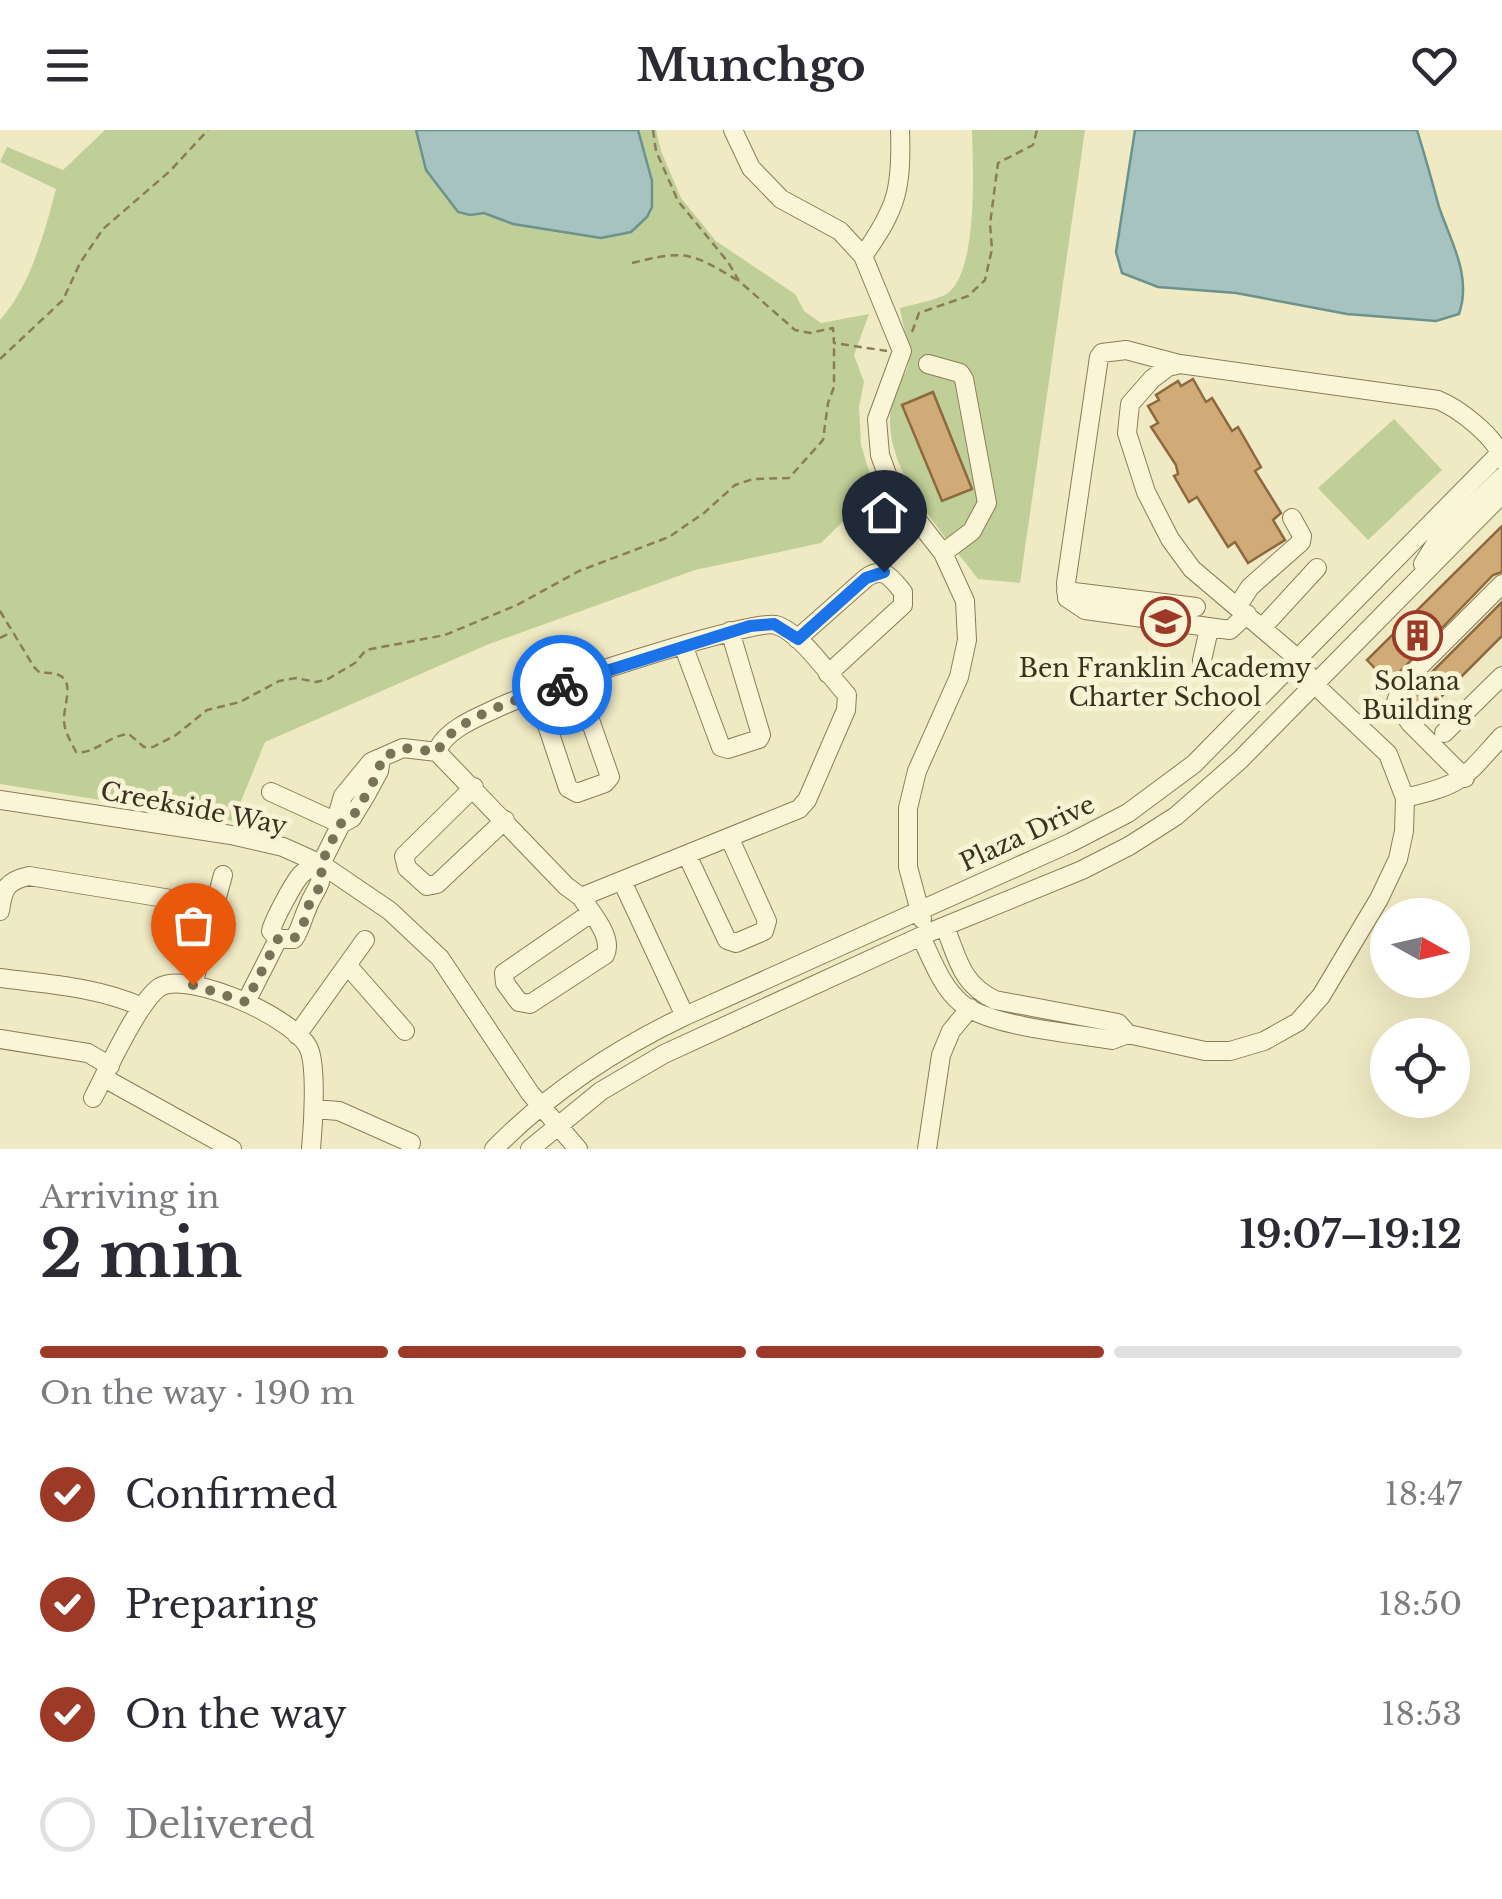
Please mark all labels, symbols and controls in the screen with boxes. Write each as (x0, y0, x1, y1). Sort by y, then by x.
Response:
text: Munchgo (636, 37, 866, 93)
icon: menu (40, 38, 95, 93)
icon: heart (1407, 38, 1462, 93)
pin (842, 470, 927, 573)
icon: home (857, 485, 912, 540)
school or university icon: Ben Franklin Academy Charter School (1139, 596, 1191, 648)
building icon: Solana Building (1391, 609, 1443, 661)
courier (512, 635, 612, 735)
place label: Ben Franklin Academy Charter School (1019, 653, 1311, 713)
icon: bike (535, 658, 590, 713)
place label: Solana Building (1362, 666, 1473, 726)
street label: Creekside Way (98, 775, 290, 842)
street label: Plaza Drive (955, 789, 1100, 878)
pin (151, 883, 236, 986)
icon: bag (166, 898, 221, 953)
north arrow (1370, 898, 1470, 998)
map controls (1370, 898, 1470, 1118)
button: locate (1370, 1018, 1470, 1118)
text: Arriving in (40, 1177, 219, 1217)
text: 19:07–19:12 (1239, 1211, 1462, 1258)
text: 2 min (40, 1214, 242, 1295)
text: On the way · 190 m (40, 1373, 354, 1413)
icon: check (40, 1467, 95, 1522)
text: Confirmed (125, 1471, 338, 1518)
text: 18:47 (1384, 1474, 1462, 1514)
icon: check (40, 1577, 95, 1632)
text: Preparing (125, 1581, 317, 1628)
text: 18:50 (1378, 1584, 1462, 1624)
icon: check (40, 1687, 95, 1742)
text: On the way (125, 1691, 347, 1738)
text: 18:53 (1381, 1694, 1462, 1734)
text: Delivered (125, 1801, 315, 1848)

